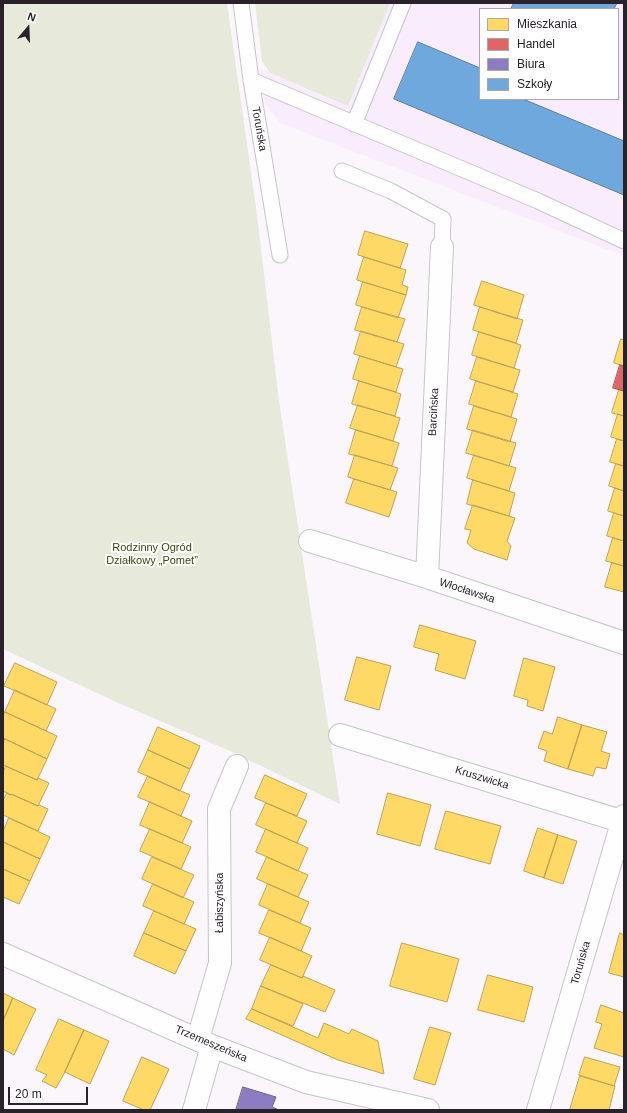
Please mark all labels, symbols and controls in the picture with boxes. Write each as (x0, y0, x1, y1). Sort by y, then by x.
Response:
north arrow (8, 8, 48, 48)
legend (479, 8, 619, 100)
text: N (26, 10, 38, 24)
text: Mieszkania (517, 17, 577, 31)
text: Handel (517, 37, 555, 51)
text: Biura (517, 57, 545, 71)
text: Szkoły (517, 77, 552, 91)
street label: Toruńska (249, 106, 269, 152)
street label: Barcińska (426, 388, 442, 436)
park label: Rodzinny Ogród Działkowy „Pomet” (106, 541, 198, 567)
street label: Włocławska (437, 576, 497, 606)
street label: Kruszwicka (453, 764, 511, 792)
street label: Łabiszyńska (213, 873, 227, 933)
street label: Toruńska (569, 940, 593, 986)
street label: Trzemeszeńska (173, 1023, 249, 1065)
scale bar (10, 1079, 90, 1105)
text: 20 m (15, 1087, 42, 1101)

